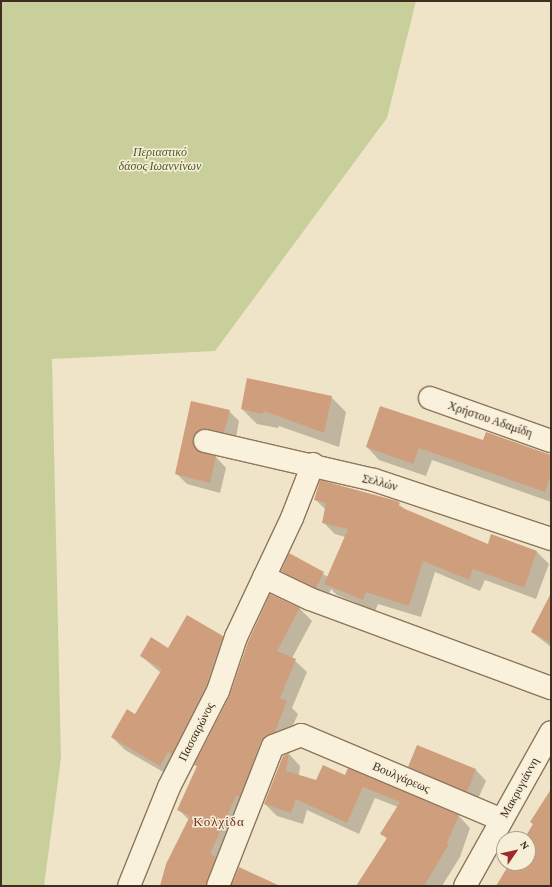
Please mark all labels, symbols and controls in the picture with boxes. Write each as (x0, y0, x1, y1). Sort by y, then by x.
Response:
park label: Περιαστικό δάσος Ιωαννίνων (119, 146, 201, 174)
street label: Χρήστου Αδαμίδη (446, 399, 534, 441)
street label: Σελλών (361, 471, 399, 495)
street label: Πασσαρώνος (176, 700, 218, 764)
street label: Μακρυγιάννη (497, 755, 543, 821)
street label: Βουλγάρεως (370, 759, 432, 797)
district label: Κολχίδα (193, 814, 245, 830)
north arrow (496, 831, 536, 871)
text: N (518, 838, 532, 851)

